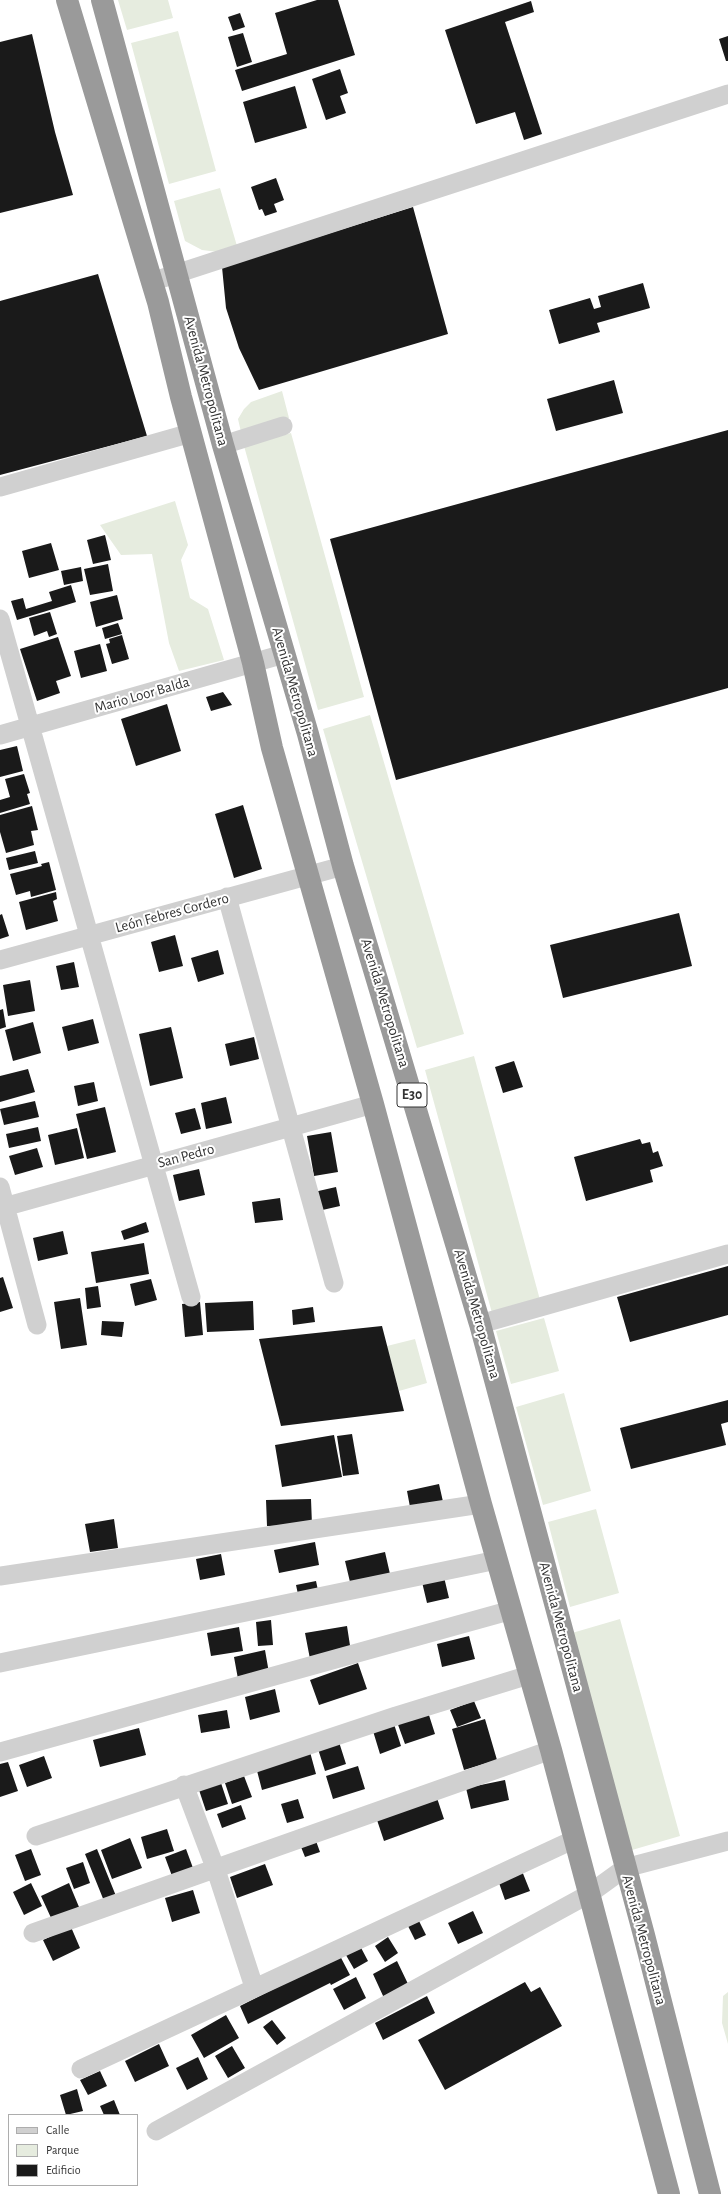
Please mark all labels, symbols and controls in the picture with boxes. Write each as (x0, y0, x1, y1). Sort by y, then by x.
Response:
street label: Avenida Metropolitana (180, 314, 232, 448)
street label: Avenida Metropolitana (268, 625, 322, 759)
street label: Mario Loor Balda (92, 673, 192, 717)
street label: León Febres Cordero (113, 889, 231, 937)
street label: Avenida Metropolitana (357, 936, 413, 1070)
road number: E30 (397, 1083, 427, 1107)
street label: San Pedro (156, 1140, 216, 1172)
street label: Avenida Metropolitana (450, 1247, 504, 1381)
street label: Avenida Metropolitana (535, 1560, 587, 1694)
street label: Avenida Metropolitana (618, 1873, 670, 2007)
legend (8, 2114, 138, 2186)
text: Calle (46, 2124, 69, 2136)
text: Parque (46, 2144, 79, 2156)
text: Edificio (46, 2164, 81, 2176)

